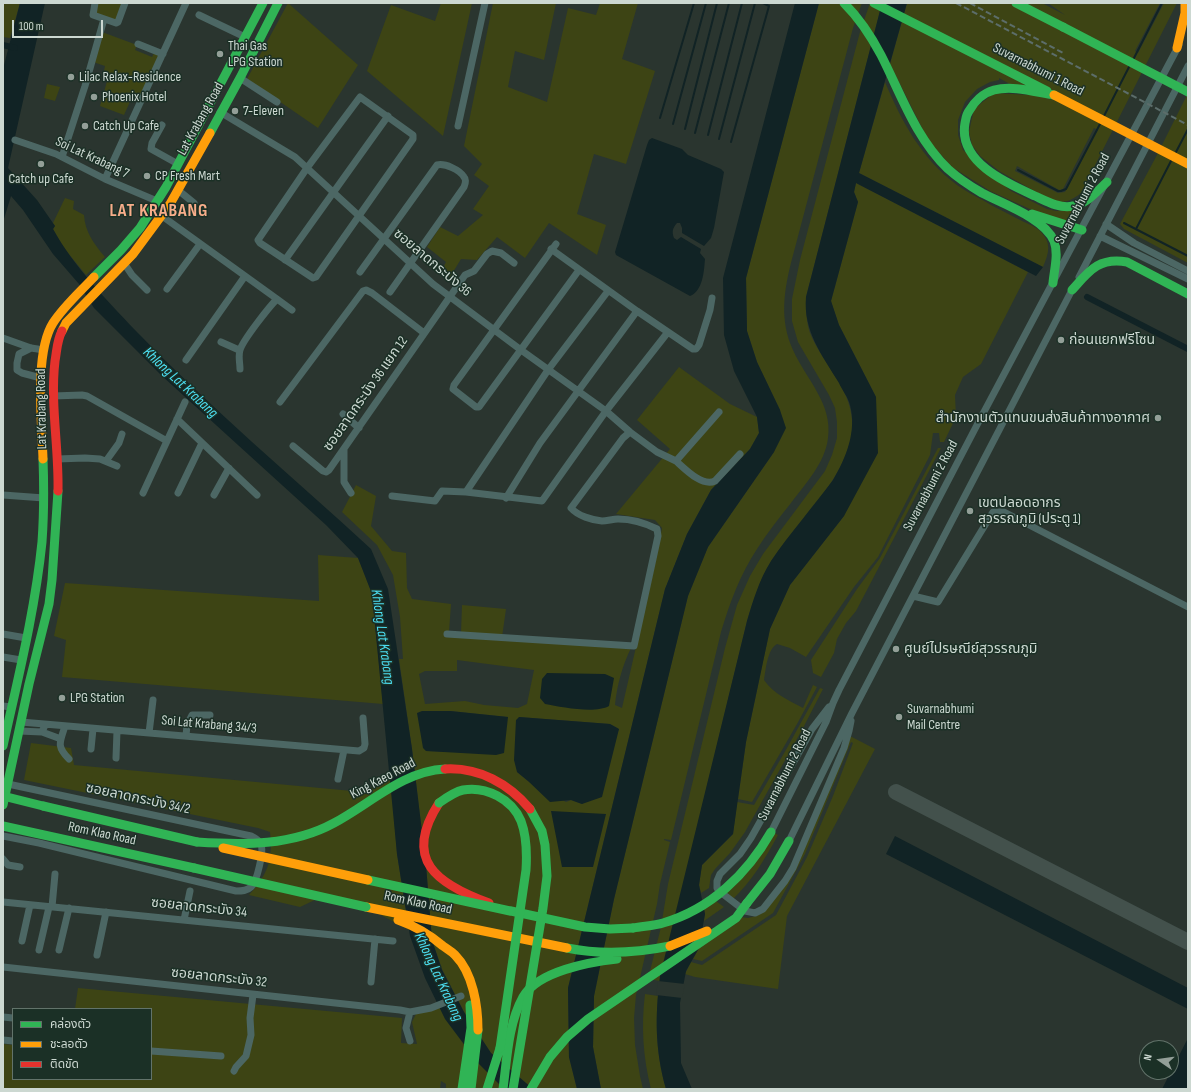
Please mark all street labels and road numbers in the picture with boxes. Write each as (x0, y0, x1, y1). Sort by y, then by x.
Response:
street label: Suvarnabhumi 1 Road (990, 40, 1086, 100)
street label: Lat Krabang Road (174, 80, 228, 158)
street label: Soi Lat Krabang 7 (52, 134, 132, 182)
street label: Suvarnabhumi 2 Road (1052, 151, 1114, 247)
street label: ซอยลาดกระบัง 36 (390, 226, 474, 300)
street label: ซอยลาดกระบัง 36 แยก 12 (320, 333, 412, 455)
street label: Lat Krabang Road (33, 368, 51, 450)
street label: Suvarnabhumi 2 Road (900, 438, 962, 534)
street label: Soi Lat Krabang 34/3 (161, 712, 257, 738)
street label: Suvarnabhumi 2 Road (755, 726, 815, 824)
street label: King Kaeo Road (348, 755, 418, 803)
street label: ซอยลาดกระบัง 34/2 (84, 780, 192, 818)
street label: Rom Klao Road (66, 819, 138, 849)
street label: Rom Klao Road (382, 888, 454, 918)
street label: ซอยลาดกระบัง 34 (150, 895, 248, 921)
street label: ซอยลาดกระบัง 32 (170, 965, 268, 991)

